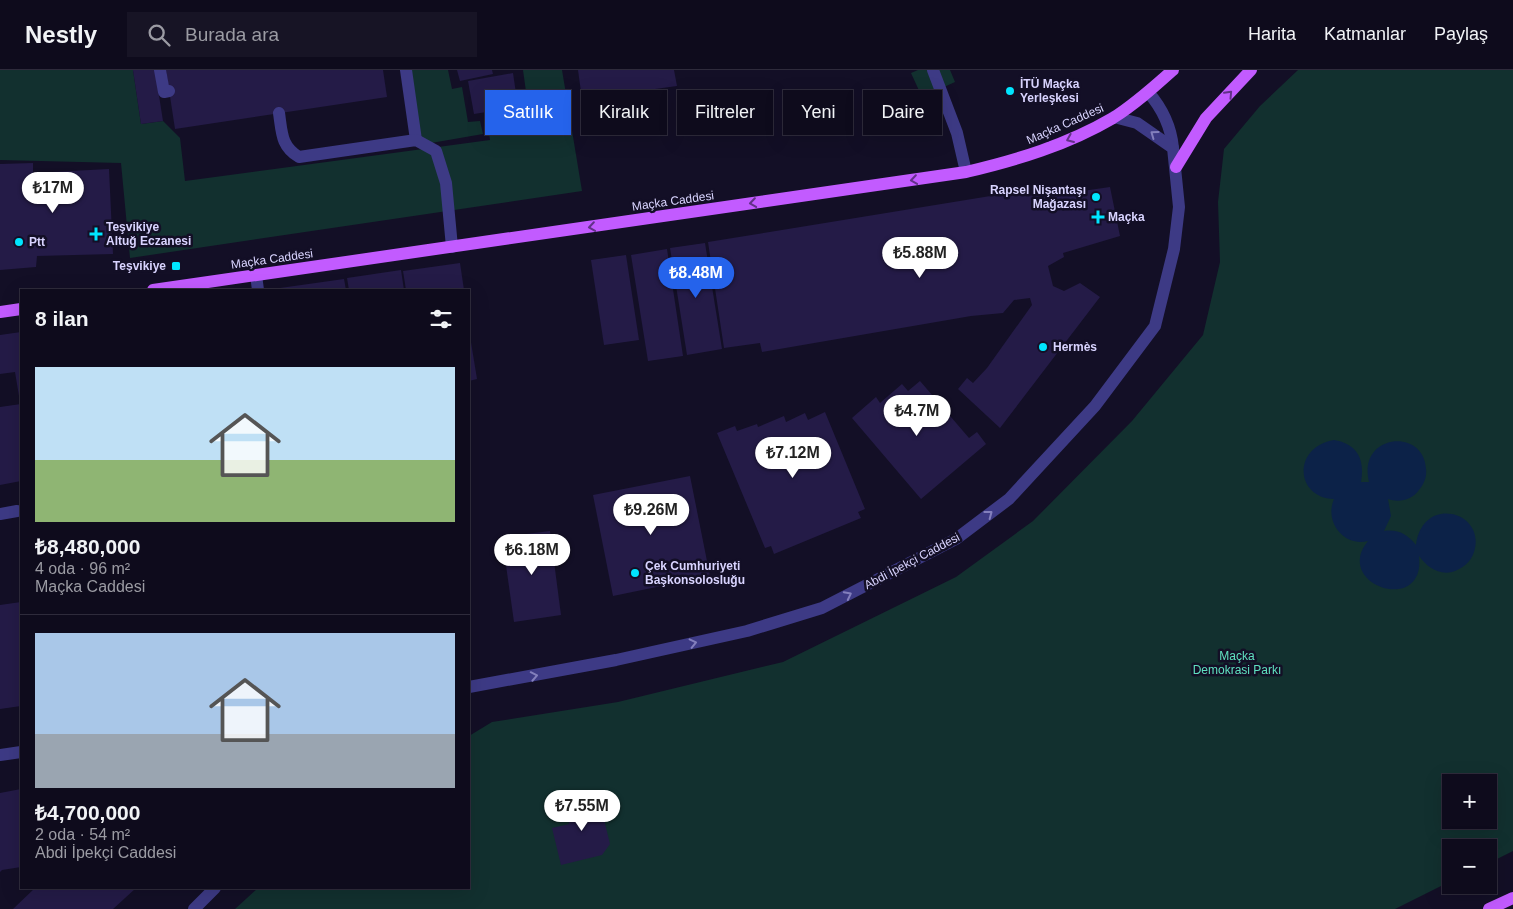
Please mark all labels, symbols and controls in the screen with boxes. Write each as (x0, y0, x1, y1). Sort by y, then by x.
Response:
search box (127, 12, 477, 57)
text: Nestly (25, 21, 97, 48)
icon: search (145, 21, 173, 49)
text: Burada ara (185, 24, 279, 45)
text: Harita (1248, 24, 1296, 44)
text: Katmanlar (1324, 24, 1406, 44)
text: Paylaş (1434, 24, 1488, 44)
place label: İTÜ Maçka Yerleşkesi (1020, 76, 1080, 105)
marker: İTÜ Maçka Yerleşkesi (1004, 85, 1016, 97)
chip: Satılık (485, 90, 571, 135)
chip: Kiralık (581, 90, 667, 135)
chip: Filtreler (677, 90, 773, 135)
chip: Yeni (783, 90, 853, 135)
chip: Daire (863, 90, 942, 135)
one-way arrow (1223, 91, 1232, 100)
street label: Maçka Caddesi (1024, 101, 1106, 147)
one-way arrow (1150, 130, 1159, 140)
one-way arrow (1066, 132, 1075, 143)
pin: ₺17M (23, 172, 83, 214)
one-way arrow (910, 174, 918, 184)
text: ₺17M (33, 179, 73, 196)
place label: Rapsel Nişantaşı Mağazası (990, 183, 1086, 211)
street label: Maçka Caddesi (631, 188, 715, 214)
marker: Rapsel Nişantaşı Mağazası (1090, 191, 1102, 203)
one-way arrow (749, 197, 757, 208)
place label: Maçka (1108, 210, 1145, 224)
marker: Maçka (1092, 211, 1104, 223)
place label: Teşvikiye Altuğ Eczanesi (106, 220, 191, 248)
one-way arrow (588, 221, 597, 231)
marker: Teşvikiye Altuğ Eczanesi (90, 228, 102, 240)
place label: Ptt (29, 235, 45, 249)
marker: Ptt (13, 236, 25, 248)
pin: ₺5.88M (879, 236, 961, 279)
text: ₺5.88M (893, 244, 947, 261)
street label: Maçka Caddesi (230, 246, 314, 272)
pin: ₺8.48M (655, 256, 737, 299)
place label: Teşvikiye (113, 259, 166, 273)
marker: Teşvikiye (170, 260, 182, 272)
text: ₺8.48M (669, 264, 723, 281)
icon: filters (427, 305, 455, 333)
text: 8 ilan (35, 307, 89, 330)
place label: Hermès (1053, 340, 1097, 354)
marker: Hermès (1037, 341, 1049, 353)
pin: ₺4.7M (882, 394, 952, 437)
icon: home (200, 400, 290, 490)
text: ₺4.7M (895, 402, 939, 419)
pin: ₺7.12M (752, 436, 834, 479)
text: ₺7.12M (766, 444, 820, 461)
pin: ₺9.26M (610, 494, 692, 536)
text: ₺9.26M (624, 501, 678, 518)
one-way arrow (983, 512, 992, 520)
street label: Abdi İpekçi Caddesi (862, 530, 962, 592)
pin: ₺6.18M (491, 534, 573, 576)
text: ₺8,480,000 (35, 535, 140, 558)
text: ₺6.18M (505, 541, 559, 558)
place label: Çek Cumhuriyeti Başkonsolosluğu (645, 559, 745, 587)
text: 4 oda · 96 m² (35, 560, 130, 577)
marker: Çek Cumhuriyeti Başkonsolosluğu (629, 567, 641, 579)
text: Maçka Caddesi (35, 578, 145, 595)
one-way arrow (843, 591, 852, 601)
one-way arrow (689, 638, 698, 649)
park label: Maçka Demokrasi Parkı (1193, 649, 1281, 677)
icon: home (200, 665, 290, 755)
one-way arrow (530, 671, 539, 682)
map controls (1442, 774, 1497, 894)
button: + (1442, 774, 1497, 829)
pin: ₺7.55M (541, 790, 623, 832)
text: ₺7.55M (555, 797, 609, 814)
text: ₺4,700,000 (35, 801, 140, 824)
text: 2 oda · 54 m² (35, 826, 130, 843)
button: − (1442, 839, 1497, 894)
text: Abdi İpekçi Caddesi (35, 844, 176, 861)

